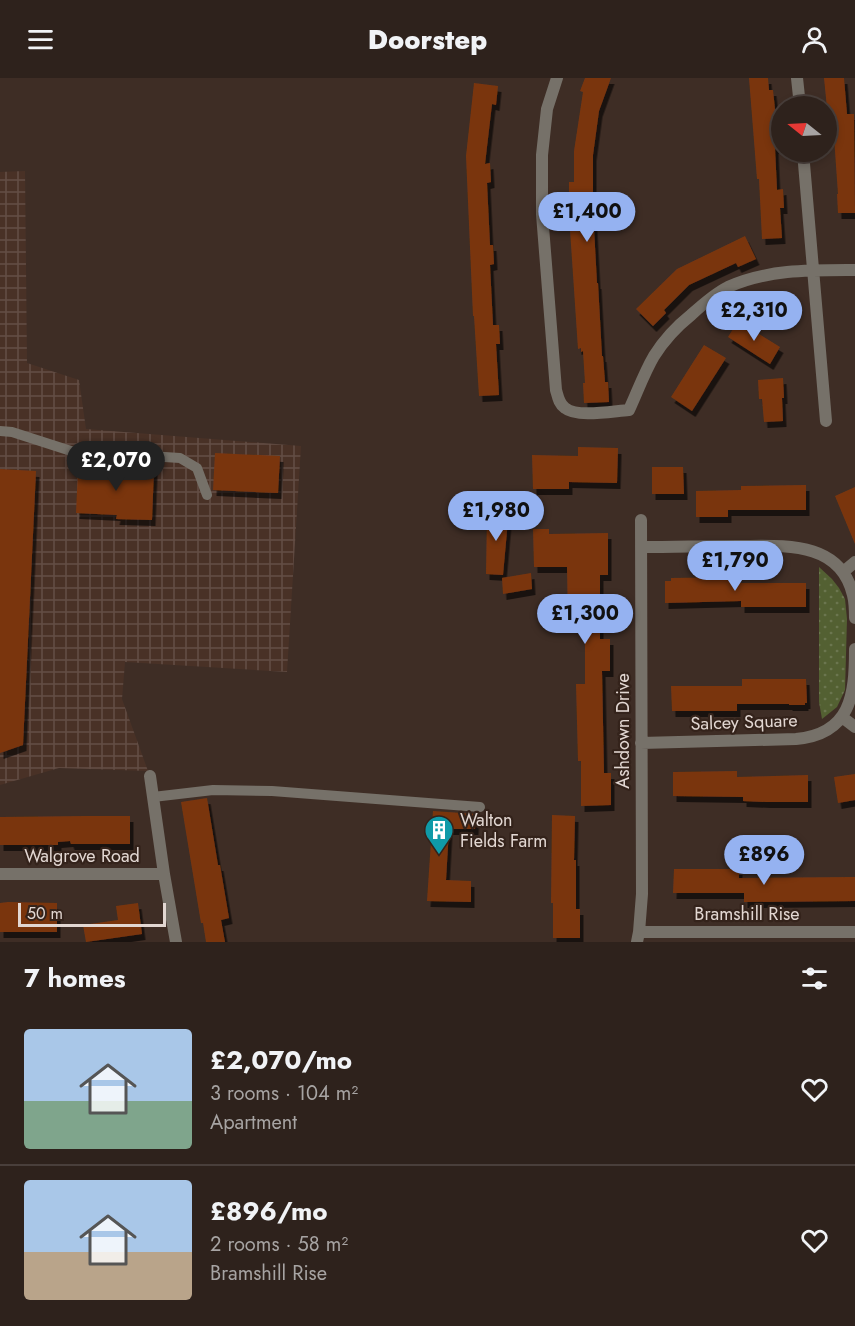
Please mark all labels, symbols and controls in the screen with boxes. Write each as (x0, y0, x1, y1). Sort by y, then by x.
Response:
text: Doorstep (368, 20, 487, 59)
icon: menu (24, 23, 57, 56)
icon: person (798, 23, 831, 56)
north arrow (771, 96, 837, 162)
map controls (771, 96, 837, 162)
pin: £1,400 (538, 192, 636, 243)
text: £1,400 (552, 197, 622, 226)
pin: £2,310 (705, 291, 803, 342)
text: £2,310 (720, 296, 788, 325)
pin: £2,070 (67, 441, 165, 492)
text: £2,070 (81, 446, 151, 475)
pin: £1,980 (447, 491, 545, 542)
text: £1,980 (462, 496, 530, 525)
pin: £1,790 (686, 541, 784, 592)
text: £1,790 (701, 546, 769, 575)
pin: £1,300 (536, 594, 634, 645)
text: £1,300 (551, 599, 619, 628)
street label: Ashdown Drive (610, 673, 636, 789)
street label: Salcey Square (690, 707, 798, 737)
place label: Walton Fields Farm (460, 807, 547, 854)
building icon: Walton Fields Farm (423, 814, 455, 856)
pin: £896 (728, 835, 800, 886)
text: £896 (738, 840, 790, 869)
street label: Walgrove Road (24, 843, 140, 869)
scale bar (18, 900, 166, 928)
street label: Bramshill Rise (694, 901, 800, 927)
text: 50 m (27, 902, 63, 925)
text: 7 homes (24, 959, 126, 997)
icon: filters (798, 962, 831, 995)
text: £2,070/mo (210, 1041, 352, 1079)
icon: home (72, 1053, 144, 1125)
icon: heart (798, 1073, 831, 1106)
text: 3 rooms · 104 m² (210, 1079, 358, 1108)
text: Apartment (210, 1108, 297, 1137)
text: £896/mo (210, 1192, 328, 1230)
icon: home (72, 1204, 144, 1276)
icon: heart (798, 1224, 831, 1257)
text: 2 rooms · 58 m² (210, 1230, 348, 1259)
text: Bramshill Rise (210, 1259, 327, 1288)

